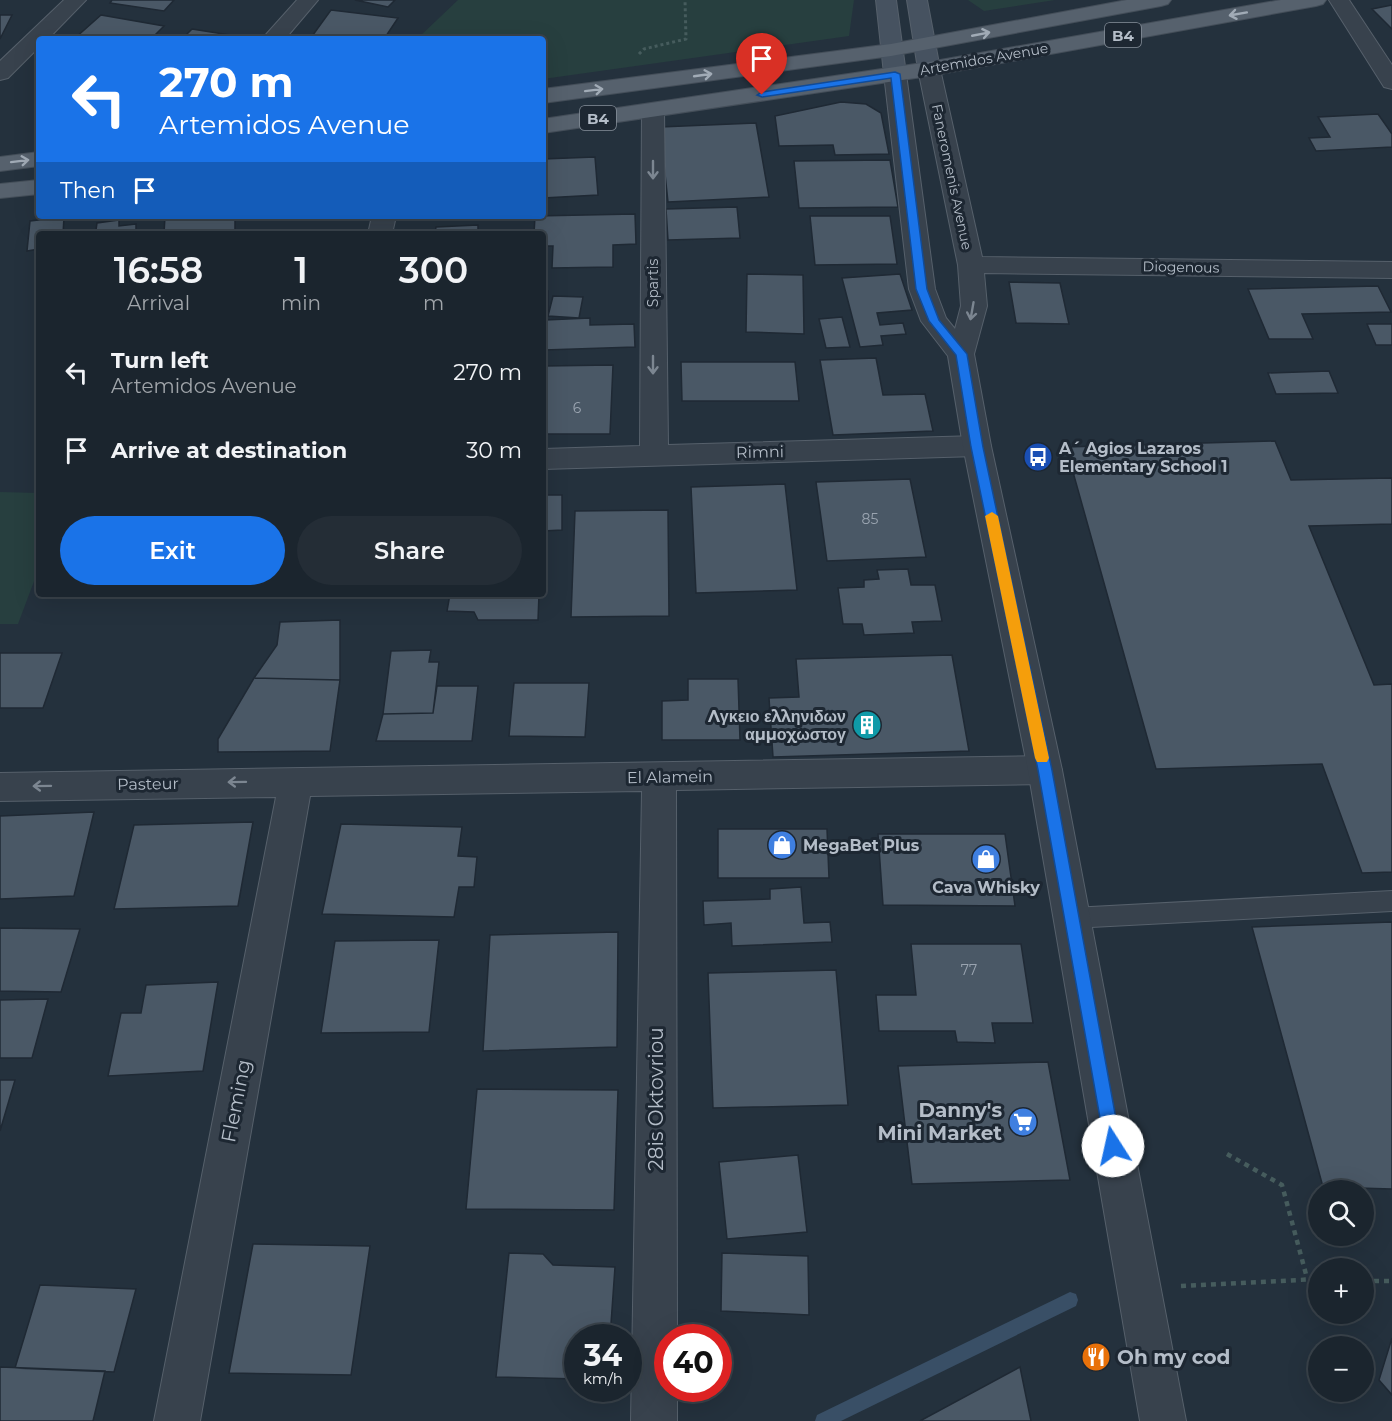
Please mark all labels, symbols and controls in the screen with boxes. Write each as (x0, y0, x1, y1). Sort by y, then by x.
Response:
one-way arrow (1228, 9, 1248, 20)
road number: B4 (1105, 23, 1141, 47)
one-way arrow (971, 28, 991, 39)
pin (736, 33, 787, 95)
street label: Artemidos Avenue (918, 39, 1050, 79)
icon: arrive (745, 42, 778, 75)
text: 270 m (159, 56, 293, 108)
icon: left (60, 60, 138, 138)
one-way arrow (693, 70, 712, 81)
one-way arrow (584, 84, 603, 95)
street label: Faneromenis Avenue (928, 102, 976, 252)
road number: B4 (580, 106, 616, 130)
text: Artemidos Avenue (159, 108, 410, 141)
one-way arrow (9, 156, 29, 167)
one-way arrow (647, 159, 659, 179)
icon: arrive (128, 174, 161, 207)
text: Then (60, 177, 116, 204)
text: 16:58 (114, 248, 203, 292)
text: 1 (294, 248, 308, 292)
text: 300 (399, 248, 468, 292)
street label: Diogenous (1143, 257, 1220, 277)
street label: Spartis (644, 259, 662, 307)
text: Arrival (127, 291, 190, 315)
text: min (281, 291, 321, 315)
text: m (423, 291, 444, 315)
one-way arrow (966, 301, 977, 321)
text: Turn left (111, 347, 209, 374)
one-way arrow (647, 354, 659, 374)
icon: left (60, 356, 93, 389)
text: 270 m (453, 359, 522, 386)
text: Artemidos Avenue (111, 374, 297, 398)
house number: 6 (573, 399, 582, 417)
icon: arrive (60, 434, 93, 467)
text: Arrive at destination (111, 437, 347, 464)
text: 30 m (466, 437, 522, 464)
place label: A´ Agios Lazaros Elementary School 1 (1058, 439, 1228, 476)
bus stop icon: A´ Agios Lazaros Elementary School 1 (1022, 441, 1054, 473)
street label: Rimni (736, 442, 784, 462)
house number: 85 (862, 510, 879, 528)
button: Exit (60, 516, 285, 585)
button: Share (297, 516, 522, 585)
place label: Λγκειο ελληνιδων αμμοχωστογ (707, 707, 846, 744)
building icon: Λγκειο ελληνιδων αμμοχωστογ (851, 709, 883, 741)
street label: El Alamein (627, 767, 713, 787)
street label: Pasteur (117, 774, 179, 794)
one-way arrow (228, 777, 248, 788)
one-way arrow (33, 780, 53, 792)
shop icon: MegaBet Plus (766, 829, 798, 861)
place label: MegaBet Plus (803, 836, 920, 855)
shop icon: Cava Whisky (970, 843, 1002, 875)
place label: Cava Whisky (932, 878, 1040, 897)
house number: 77 (961, 961, 977, 979)
street label: 28is Oktovriou (644, 1027, 668, 1171)
street label: Fleming (216, 1058, 256, 1144)
place label: Danny's Mini Market (877, 1098, 1002, 1145)
supermarket icon: Danny's Mini Market (1007, 1106, 1039, 1138)
position arrow (1081, 1114, 1145, 1178)
map controls (1308, 1180, 1374, 1402)
button: search (1308, 1180, 1374, 1246)
button: + (1308, 1258, 1374, 1324)
speed limit sign: 40 (654, 1324, 732, 1402)
button: − (1308, 1336, 1374, 1402)
text: 34 (584, 1337, 622, 1374)
restaurant icon: Oh my cod (1080, 1341, 1112, 1373)
place label: Oh my cod (1117, 1345, 1230, 1369)
text: km/h (583, 1369, 623, 1388)

